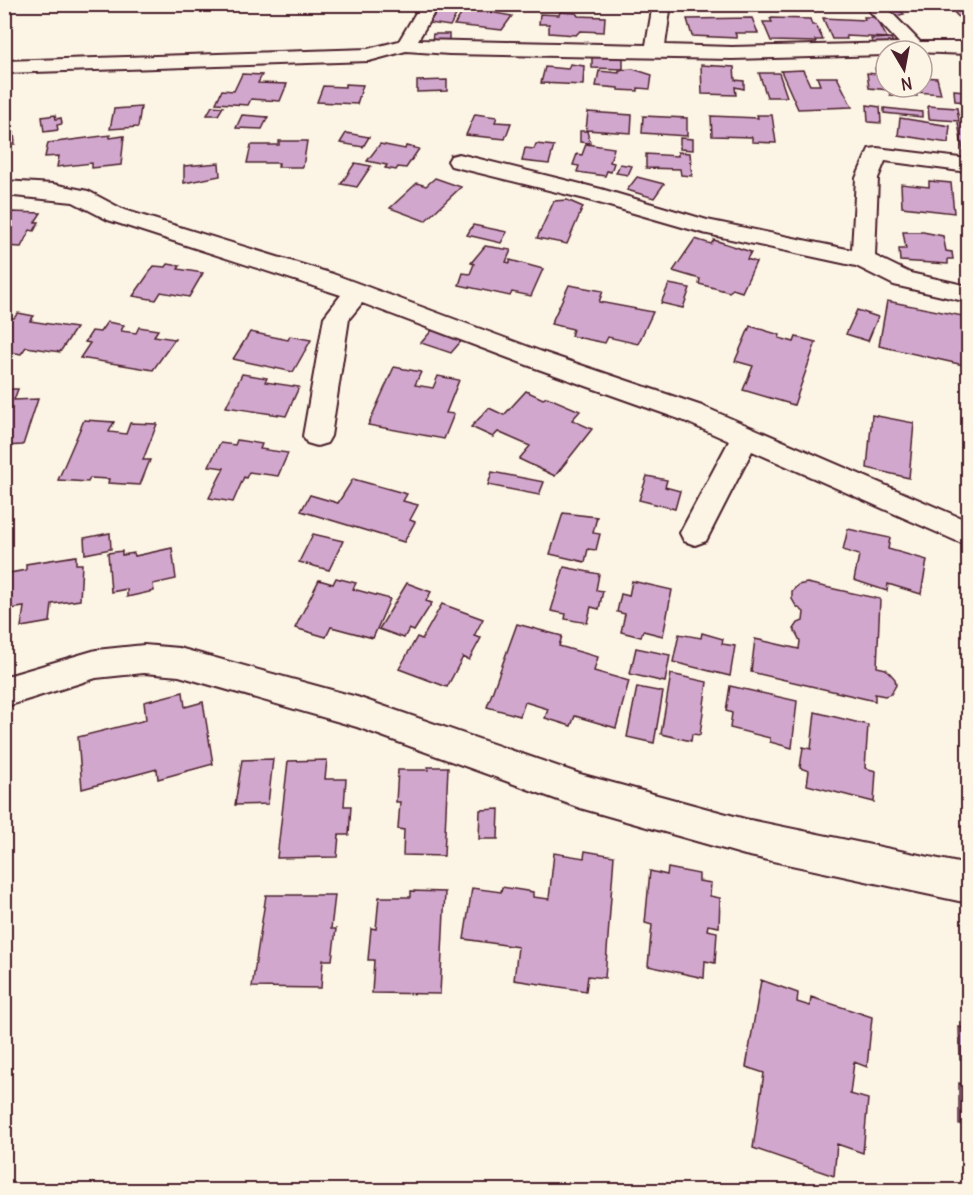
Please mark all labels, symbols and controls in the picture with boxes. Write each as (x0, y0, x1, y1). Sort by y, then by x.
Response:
north arrow (874, 39, 934, 99)
text: N (899, 73, 914, 95)

